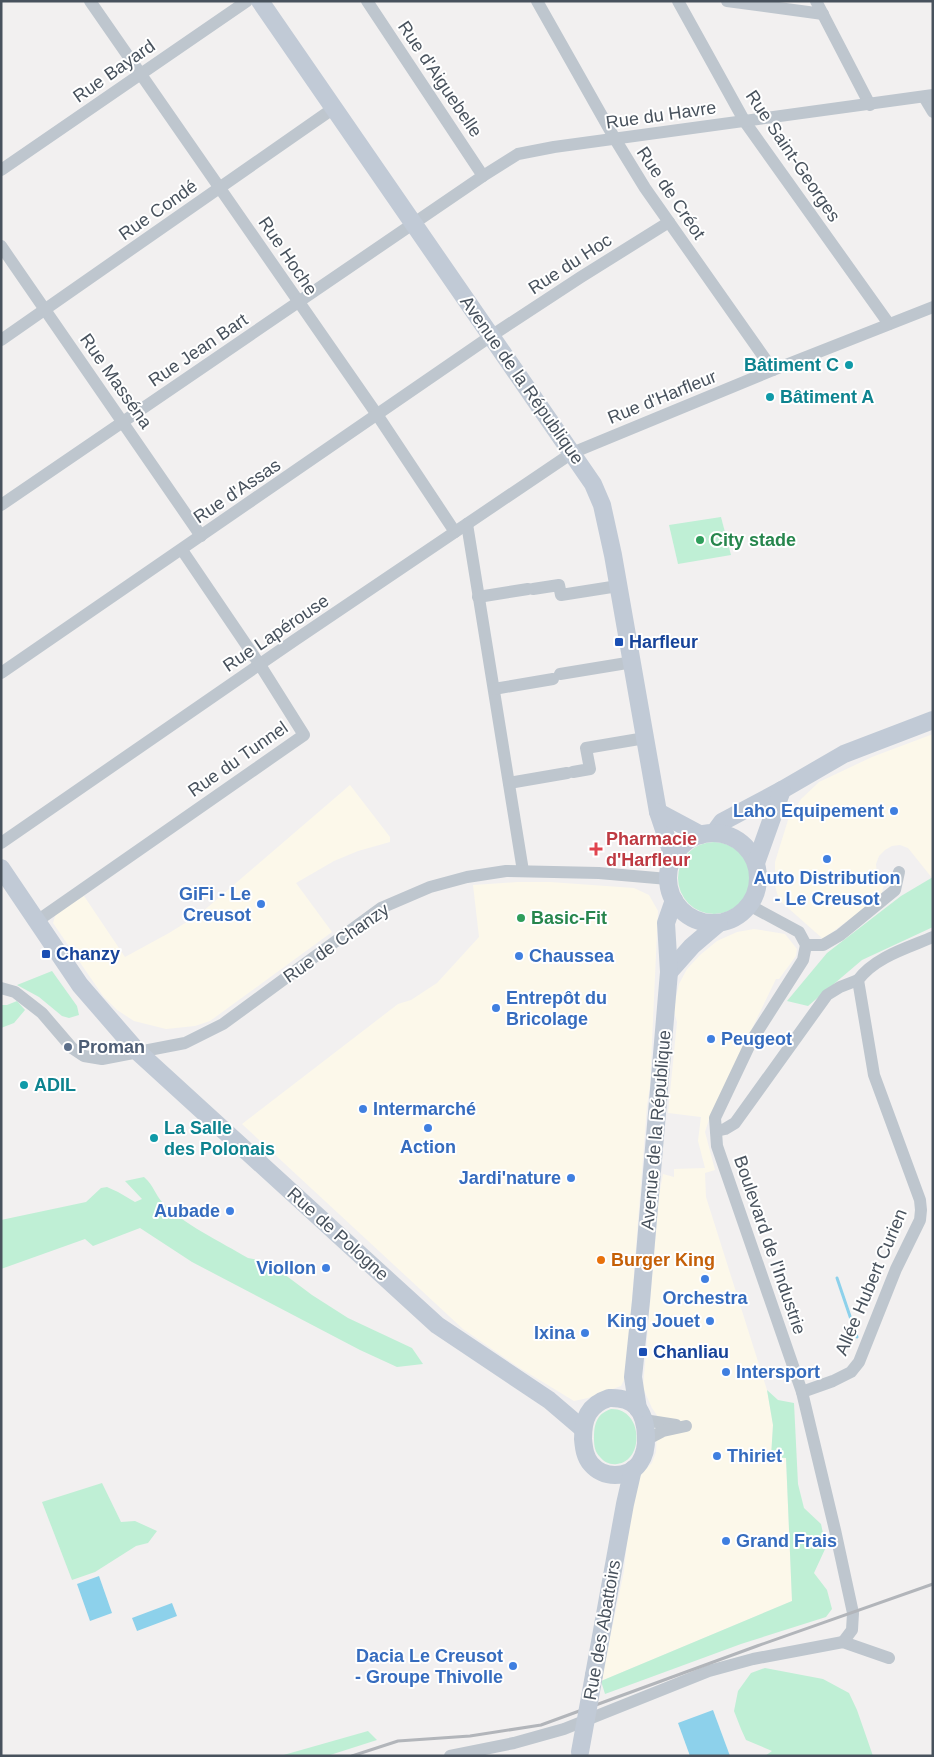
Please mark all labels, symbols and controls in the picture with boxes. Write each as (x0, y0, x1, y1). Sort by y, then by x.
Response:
street label: Rue d'Aiguebelle (394, 17, 486, 141)
street label: Rue Bayard (69, 36, 159, 106)
street label: Rue Saint-Georges (742, 87, 844, 225)
street label: Rue du Havre (605, 97, 717, 133)
street label: Rue de Créot (633, 143, 709, 243)
street label: Rue Condé (115, 176, 201, 244)
street label: Rue Hoche (255, 213, 321, 299)
street label: Rue du Hoc (525, 230, 615, 298)
street label: Avenue de la République (456, 292, 588, 468)
street label: Rue Jean Bart (145, 310, 251, 390)
street label: Rue Masséna (76, 330, 157, 433)
place label: Bâtiment C (744, 355, 839, 375)
marker: Bâtiment C (843, 359, 855, 371)
street label: Rue d'Harfleur (605, 366, 719, 428)
place label: Bâtiment A (780, 387, 874, 407)
marker: Bâtiment A (764, 391, 776, 403)
street label: Rue d'Assas (190, 455, 284, 527)
place label: City stade (710, 530, 796, 550)
marker: City stade (694, 534, 706, 546)
street label: Rue Lapérouse (219, 590, 333, 676)
place label: Harfleur (629, 632, 698, 652)
marker: Harfleur (613, 636, 625, 648)
street label: Rue du Tunnel (184, 717, 292, 801)
place label: Laho Equipement (733, 801, 884, 821)
marker: Laho Equipement (888, 805, 900, 817)
place label: Pharmacie d'Harfleur (606, 829, 697, 870)
marker: Pharmacie d'Harfleur (590, 843, 602, 855)
marker: Auto Distribution - Le Creusot (821, 853, 833, 865)
place label: Auto Distribution - Le Creusot (754, 868, 900, 909)
place label: GiFi - Le Creusot (179, 884, 251, 925)
marker: GiFi - Le Creusot (255, 898, 267, 910)
street label: Rue de Chanzy (279, 899, 393, 987)
place label: Basic-Fit (531, 908, 607, 928)
marker: Basic-Fit (515, 912, 527, 924)
place label: Chanzy (56, 944, 120, 964)
place label: Chaussea (529, 946, 615, 966)
marker: Chanzy (40, 948, 52, 960)
marker: Chaussea (513, 950, 525, 962)
place label: Entrepôt du Bricolage (506, 988, 607, 1029)
marker: Entrepôt du Bricolage (490, 1002, 502, 1014)
street label: Avenue de la République (637, 1029, 675, 1231)
place label: Peugeot (721, 1029, 792, 1049)
marker: Peugeot (705, 1033, 717, 1045)
place label: Proman (78, 1037, 145, 1057)
marker: Proman (62, 1041, 74, 1053)
place label: ADIL (34, 1075, 76, 1095)
marker: ADIL (18, 1079, 30, 1091)
place label: Intermarché (373, 1099, 476, 1119)
marker: Intermarché (357, 1103, 369, 1115)
place label: La Salle des Polonais (164, 1118, 275, 1159)
marker: Action (422, 1122, 434, 1134)
marker: La Salle des Polonais (148, 1132, 160, 1144)
place label: Action (400, 1137, 456, 1157)
street label: Boulevard de l'Industrie (730, 1153, 810, 1337)
place label: Jardi'nature (459, 1168, 561, 1188)
marker: Jardi'nature (565, 1172, 577, 1184)
street label: Rue de Pologne (283, 1183, 393, 1285)
place label: Aubade (154, 1201, 220, 1221)
marker: Aubade (224, 1205, 236, 1217)
street label: Allée Hubert Curien (831, 1206, 911, 1358)
place label: Burger King (611, 1250, 715, 1270)
marker: Burger King (595, 1254, 607, 1266)
place label: Viollon (256, 1258, 316, 1278)
marker: Viollon (320, 1262, 332, 1274)
marker: Orchestra (699, 1273, 711, 1285)
place label: Orchestra (662, 1288, 749, 1308)
place label: King Jouet (607, 1311, 700, 1331)
marker: King Jouet (704, 1315, 716, 1327)
place label: Ixina (534, 1323, 576, 1343)
marker: Ixina (579, 1327, 591, 1339)
place label: Chanliau (653, 1342, 729, 1362)
marker: Chanliau (637, 1346, 649, 1358)
place label: Intersport (736, 1362, 820, 1382)
marker: Intersport (720, 1366, 732, 1378)
place label: Thiriet (727, 1446, 782, 1466)
marker: Thiriet (711, 1450, 723, 1462)
place label: Grand Frais (736, 1531, 837, 1551)
marker: Grand Frais (720, 1535, 732, 1547)
street label: Rue des Abattoirs (580, 1558, 624, 1702)
place label: Dacia Le Creusot - Groupe Thivolle (355, 1646, 503, 1687)
marker: Dacia Le Creusot - Groupe Thivolle (507, 1660, 519, 1672)

